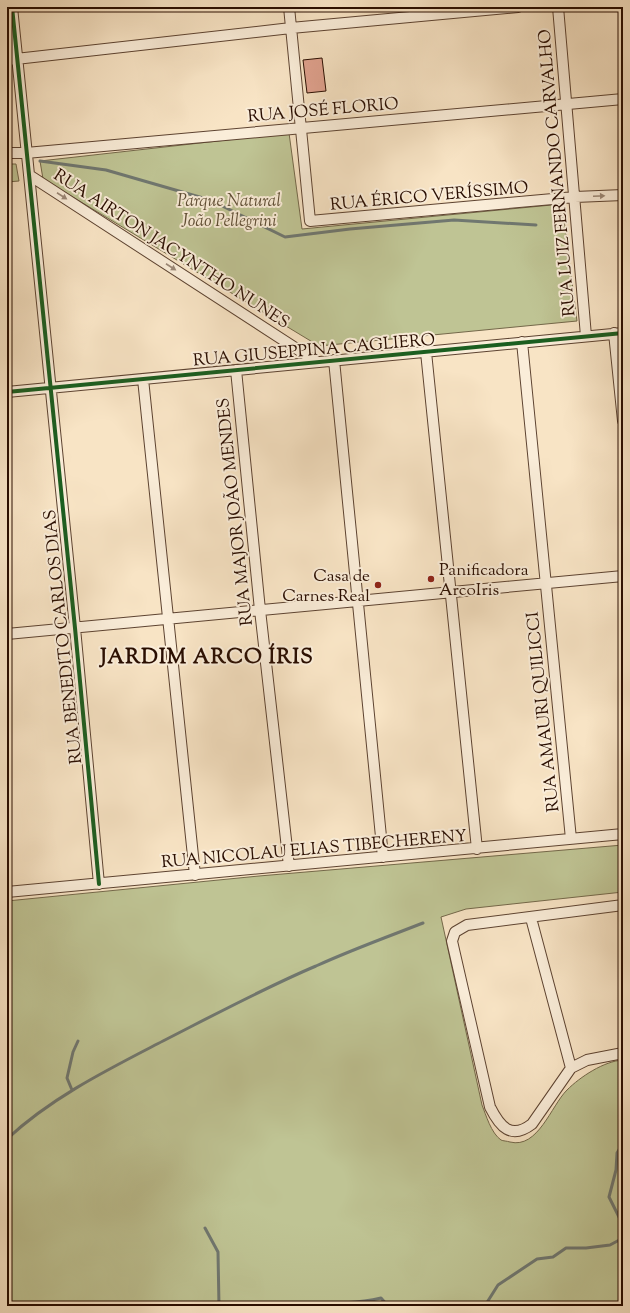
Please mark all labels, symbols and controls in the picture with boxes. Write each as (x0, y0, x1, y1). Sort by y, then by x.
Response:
street label: RUA LUIZ FERNANDO CARVALHO (533, 28, 583, 317)
street label: RUA JOSÉ FLORIO (247, 92, 400, 130)
street label: RUA AIRTON JACYNTHO NUNES (48, 164, 294, 335)
street label: RUA ÉRICO VERÍSSIMO (329, 176, 529, 218)
park label: Parque Natural João Pellegrini (177, 190, 281, 234)
one-way arrow (57, 192, 67, 200)
one-way arrow (593, 193, 605, 200)
one-way arrow (166, 263, 176, 271)
street label: RUA GIUSEPPINA CAGLIERO (192, 328, 436, 374)
street label: RUA MAJOR JOÃO MENDES (212, 397, 260, 627)
street label: RUA BENEDITO CARLOS DIAS (39, 508, 89, 765)
place label: Panificadora ArcoIris (439, 559, 529, 603)
place label: Casa de Carnes Real (282, 565, 370, 609)
marker: Panificadora ArcoIris (426, 574, 436, 584)
marker: Casa de Carnes Real (373, 580, 383, 590)
street label: RUA AMAURI QUILICCI (521, 610, 566, 813)
district label: JARDIM ARCO ÍRIS (98, 643, 314, 673)
street label: RUA NICOLAU ELIAS TIBECHERENY (160, 825, 468, 875)

